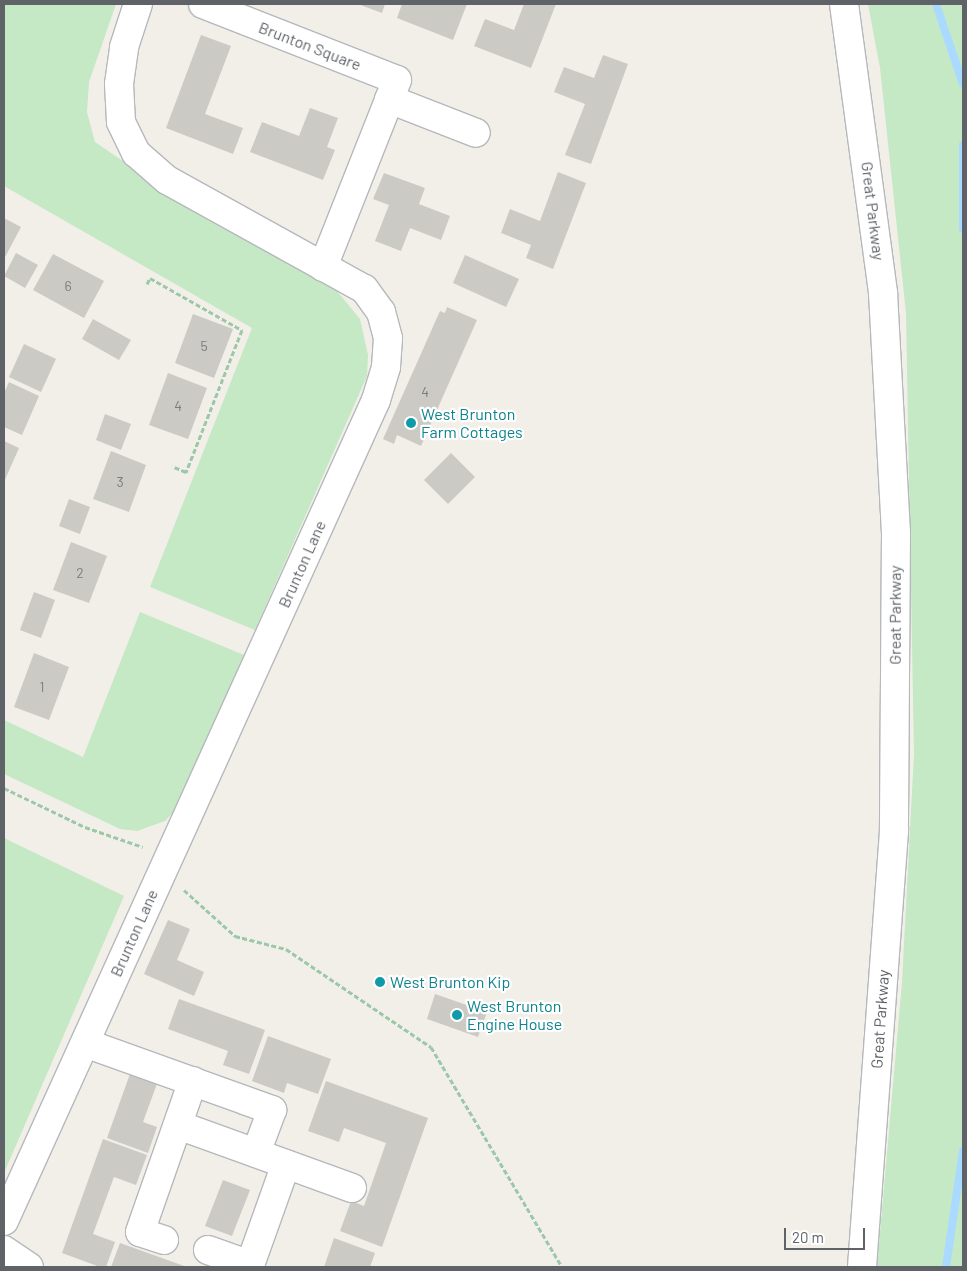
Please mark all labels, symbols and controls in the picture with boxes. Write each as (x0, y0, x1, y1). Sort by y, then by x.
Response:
street label: Brunton Square (256, 18, 364, 74)
street label: Great Parkway (857, 161, 889, 261)
house number: 6 (64, 278, 72, 294)
house number: 5 (200, 338, 208, 354)
house number: 4 (421, 384, 429, 400)
house number: 4 (174, 398, 182, 414)
place label: West Brunton Farm Cottages (421, 404, 523, 442)
marker: West Brunton Farm Cottages (405, 417, 417, 429)
house number: 3 (116, 474, 124, 490)
street label: Brunton Lane (274, 517, 330, 611)
house number: 2 (76, 565, 84, 581)
street label: Great Parkway (885, 565, 905, 665)
house number: 1 (40, 679, 44, 695)
street label: Brunton Lane (106, 886, 162, 980)
street label: Great Parkway (867, 969, 893, 1069)
place label: West Brunton Kip (390, 972, 510, 992)
marker: West Brunton Kip (374, 976, 386, 988)
place label: West Brunton Engine House (467, 996, 562, 1034)
marker: West Brunton Engine House (451, 1009, 463, 1021)
scale bar (787, 1218, 868, 1250)
text: 20 m (792, 1228, 824, 1246)

